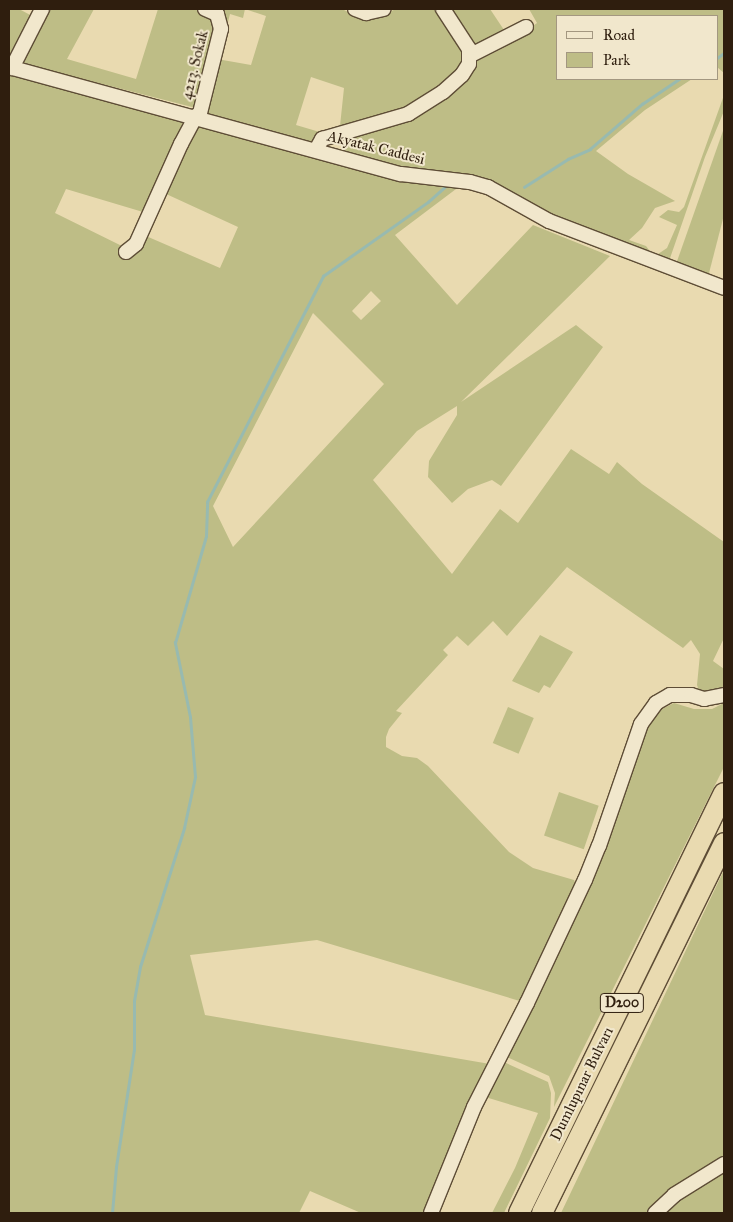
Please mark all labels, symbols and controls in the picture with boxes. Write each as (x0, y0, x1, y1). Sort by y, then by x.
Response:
legend (556, 15, 718, 80)
text: Road (603, 26, 635, 44)
street label: 4213. Sokak (178, 29, 212, 101)
text: Park (603, 51, 630, 69)
street label: Akyatak Caddesi (325, 127, 427, 169)
road number: D200 (600, 991, 644, 1014)
street label: Dumlupınar Bulvarı (547, 1024, 617, 1144)

